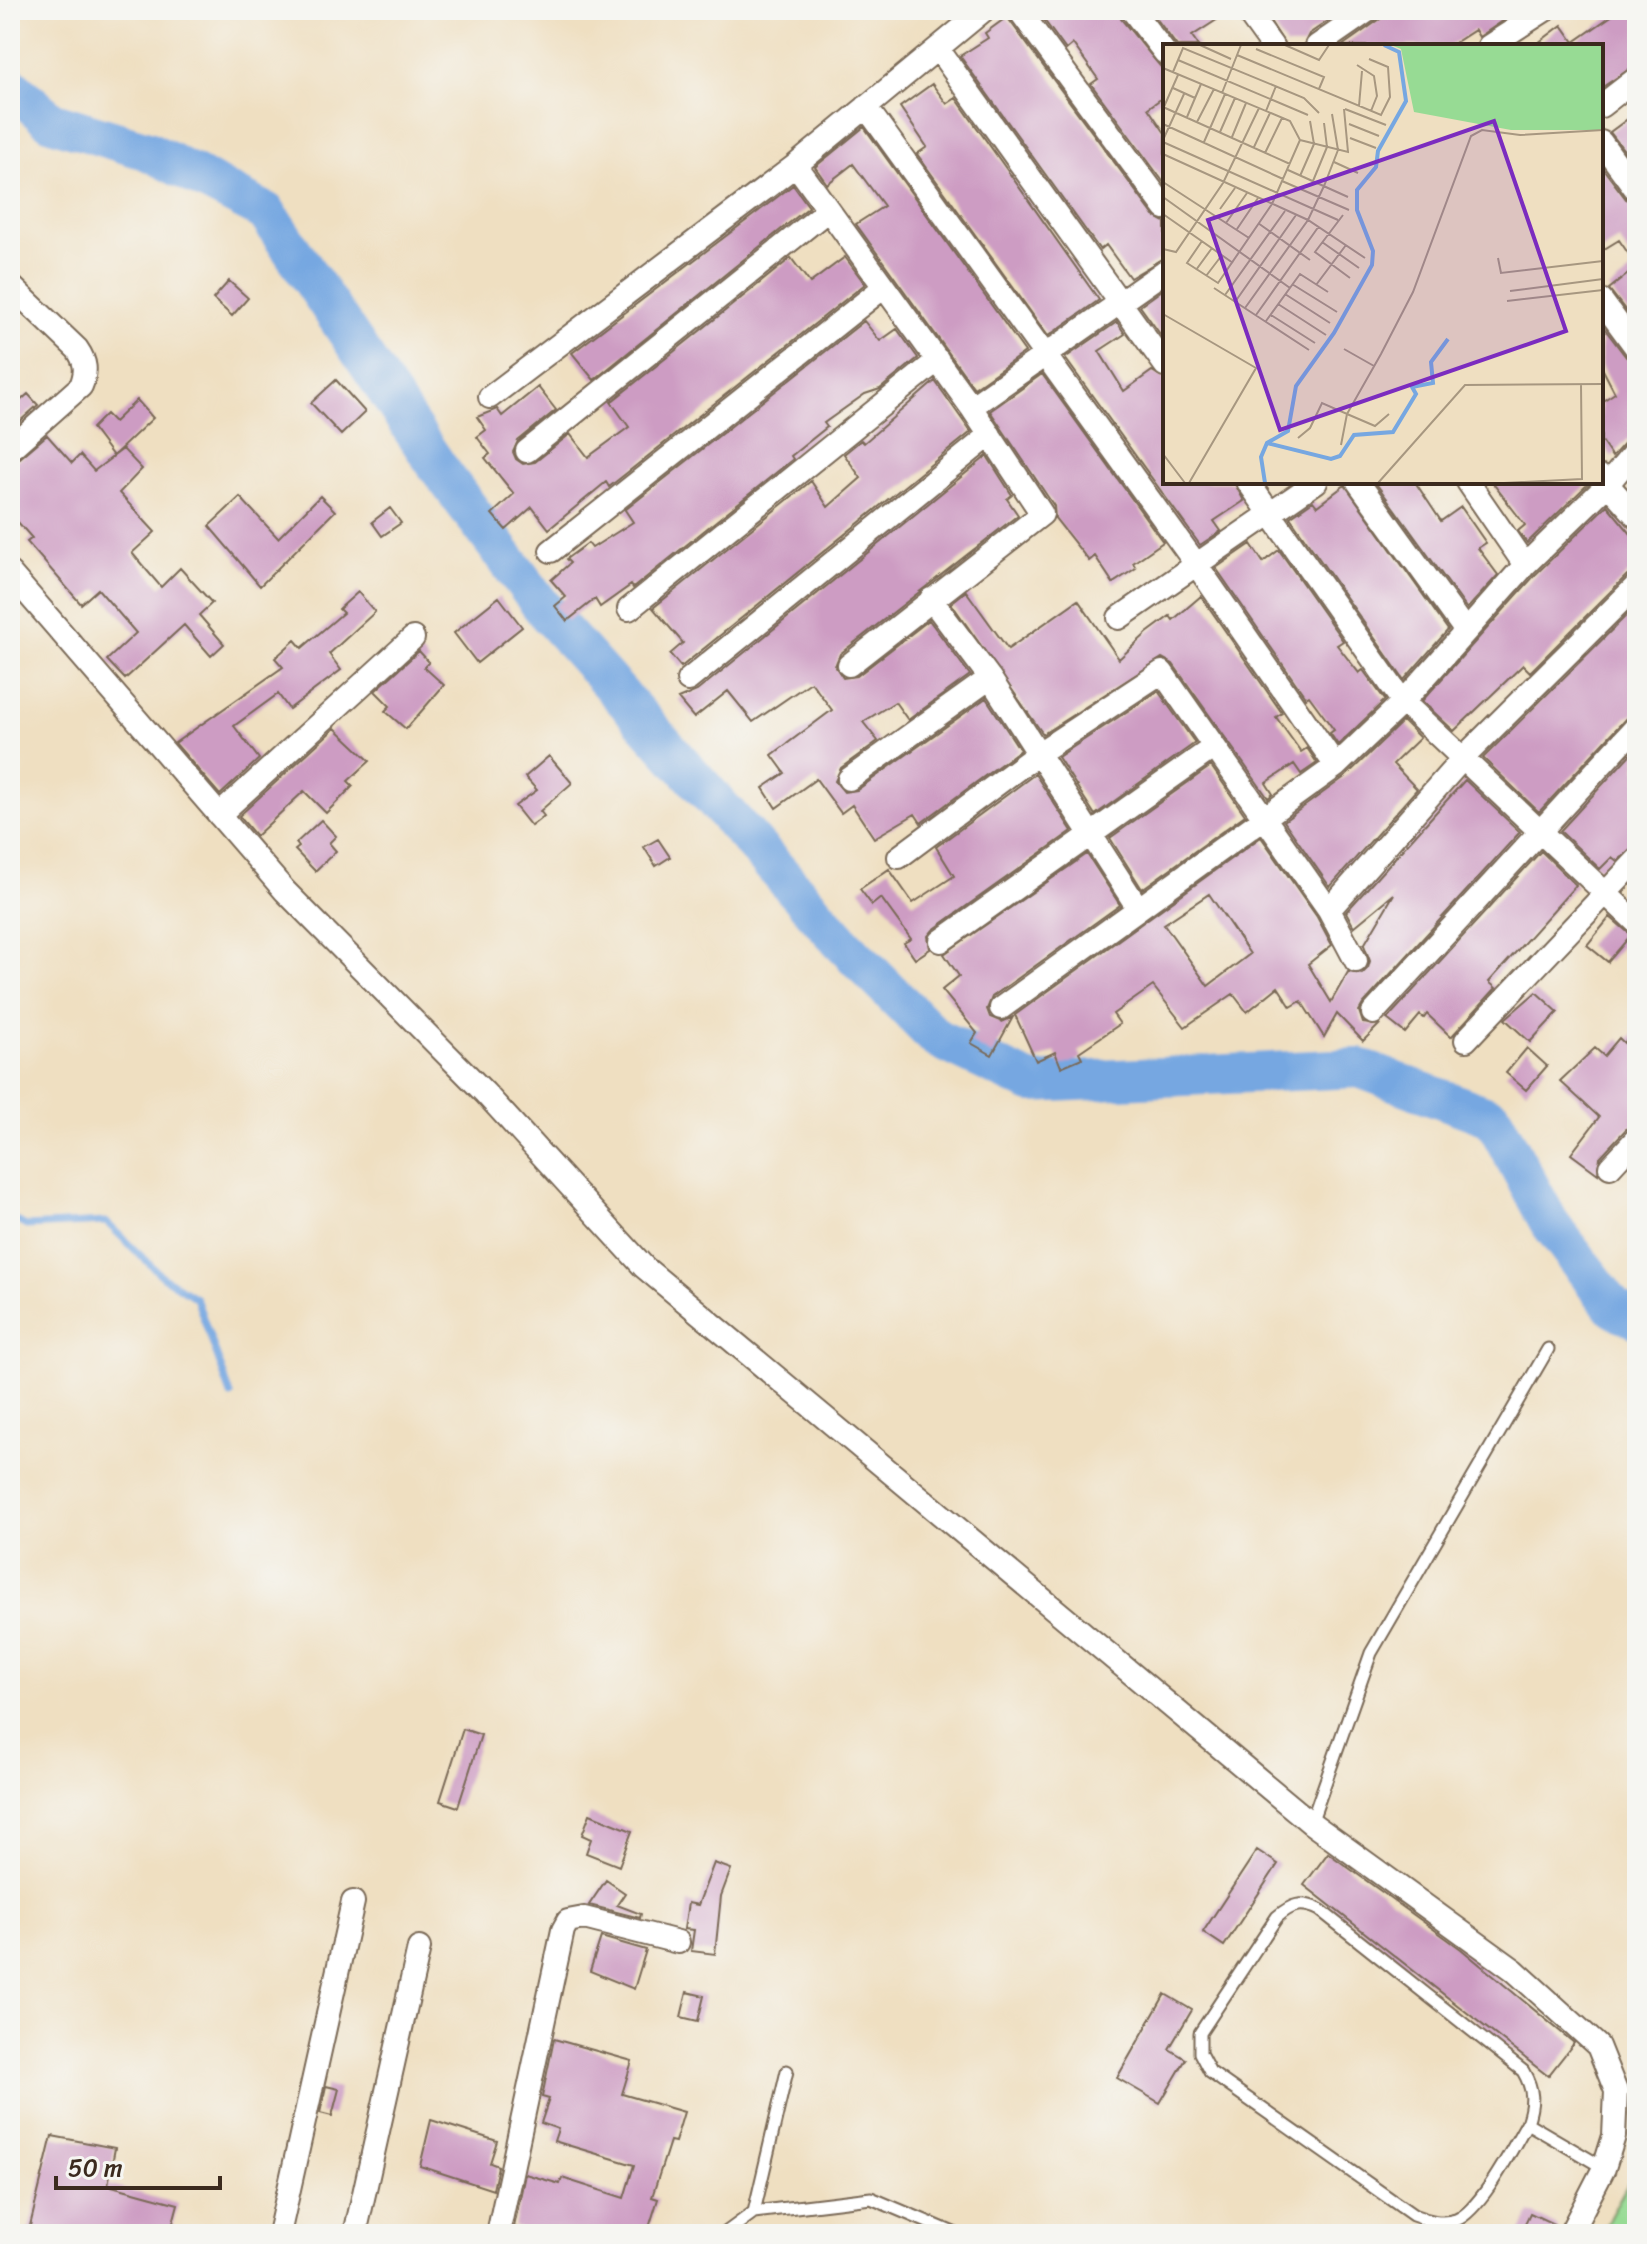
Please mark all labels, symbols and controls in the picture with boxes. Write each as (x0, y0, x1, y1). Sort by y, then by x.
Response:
inset map (1163, 44, 1603, 484)
scale bar (56, 2140, 220, 2190)
text: 50 m (68, 2147, 123, 2189)

